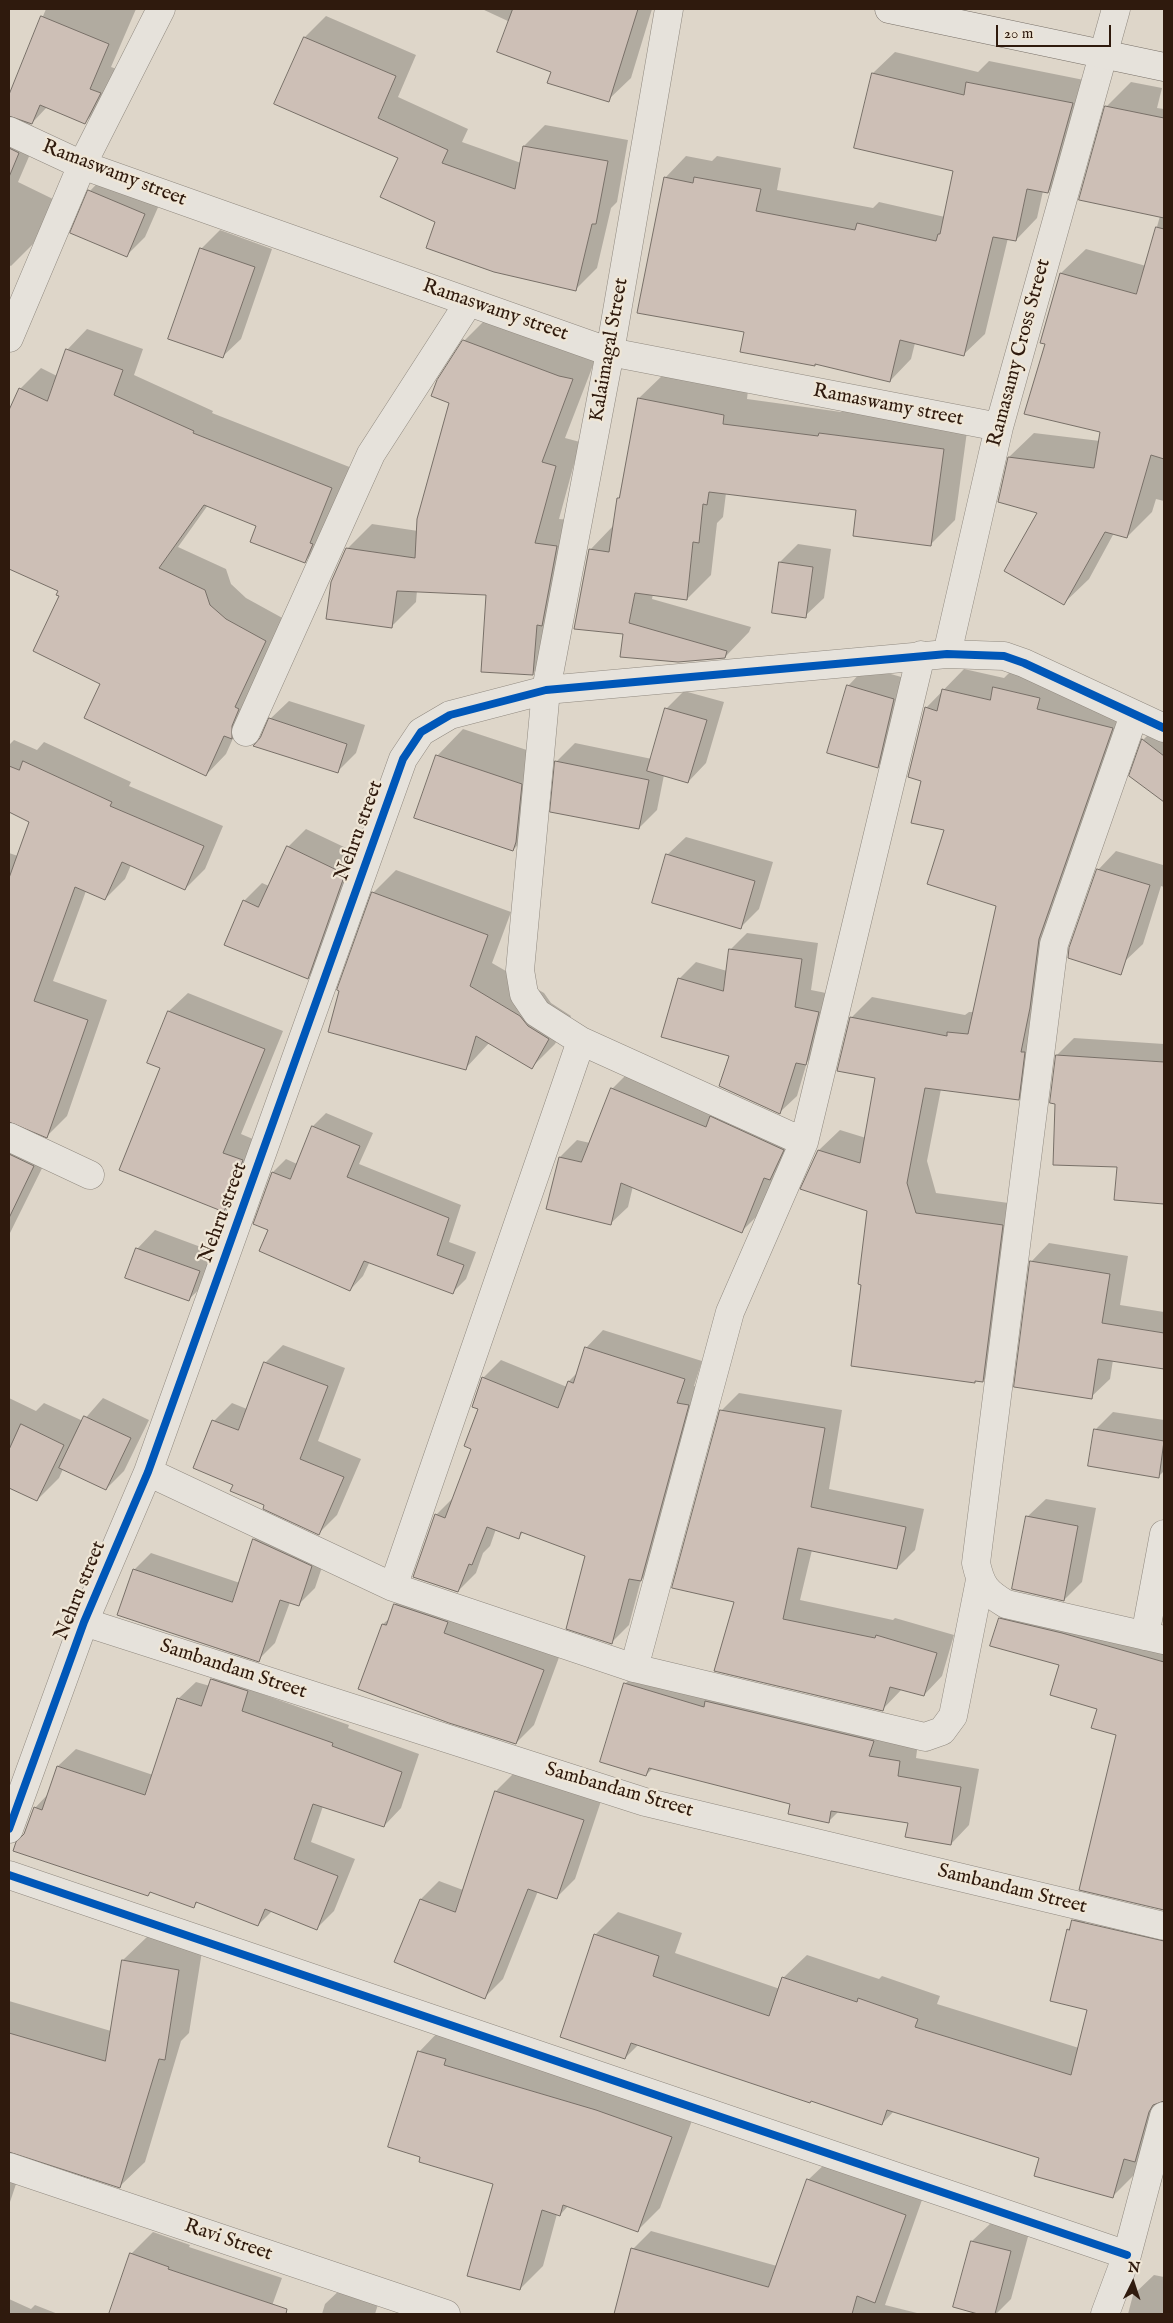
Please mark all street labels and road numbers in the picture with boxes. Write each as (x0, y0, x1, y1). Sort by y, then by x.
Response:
street label: Ramaswamy street (38, 135, 190, 213)
street label: Ramasamy Cross Street (983, 256, 1057, 450)
street label: Ramaswamy street (419, 275, 571, 347)
street label: Kalaimagal Street (586, 276, 634, 424)
street label: Ramaswamy street (811, 380, 965, 432)
street label: Nehru street (331, 777, 389, 885)
street label: Nehru street (195, 1159, 253, 1267)
street label: Nehru street (50, 1538, 112, 1644)
street label: Sambandam Street (156, 1635, 310, 1705)
street label: Sambandam Street (542, 1758, 696, 1824)
street label: Sambandam Street (935, 1860, 1089, 1920)
street label: Ravi Street (181, 2215, 275, 2267)

